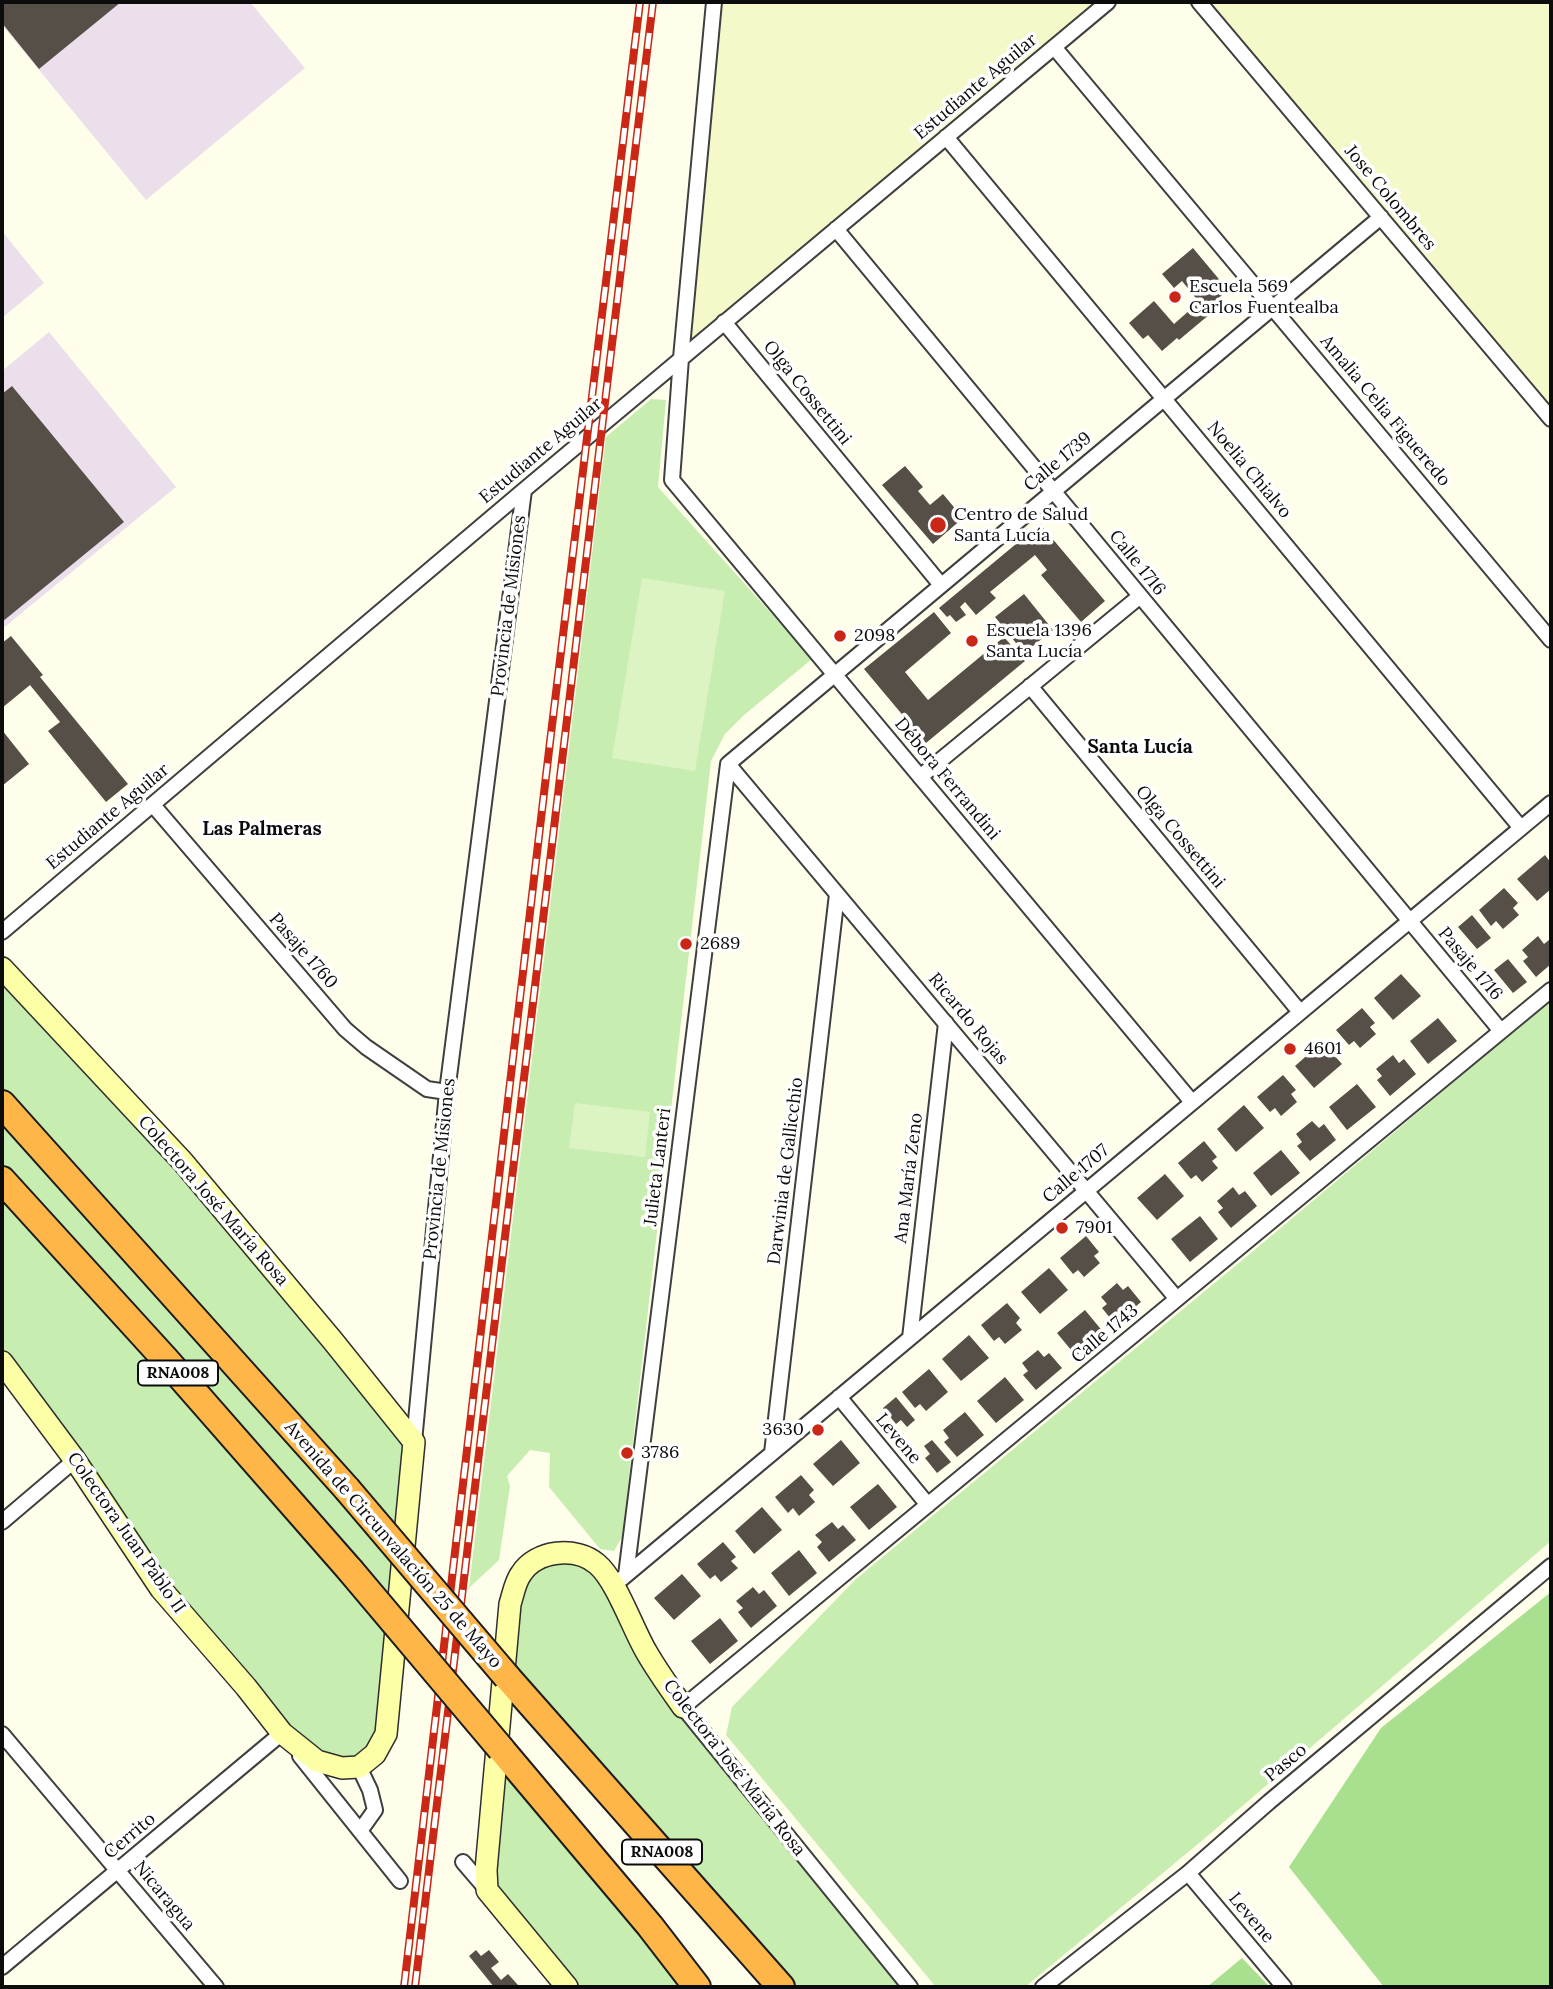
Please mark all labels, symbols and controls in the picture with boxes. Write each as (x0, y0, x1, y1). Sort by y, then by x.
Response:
street label: Estudiante Aguilar (910, 29, 1042, 145)
street label: Jose Colombres (1340, 141, 1440, 255)
place label: Escuela 569 Carlos Fuentealba (1189, 276, 1339, 318)
marker: Escuela 569 Carlos Fuentealba (1167, 289, 1183, 305)
street label: Amalia Celia Figueredo (1315, 331, 1455, 491)
street label: Olga Cossettini (758, 337, 856, 449)
street label: Estudiante Aguilar (475, 393, 607, 509)
street label: Noelia Chialvo (1202, 417, 1296, 523)
street label: Calle 1739 (1020, 428, 1096, 496)
place label: Centro de Salud Santa Lucía (954, 504, 1088, 546)
street label: Provincia de Misiones (487, 514, 531, 698)
marker: Centro de Salud Santa Lucía (928, 515, 948, 535)
street label: Calle 1716 (1104, 526, 1170, 600)
place label: Escuela 1396 Santa Lucía (986, 620, 1092, 662)
place label: 2098 (854, 625, 895, 647)
marker: 2098 (832, 628, 848, 644)
marker: Escuela 1396 Santa Lucía (964, 633, 980, 649)
street label: Débora Ferrandini (890, 714, 1004, 844)
district label: Santa Lucía (1087, 737, 1193, 759)
street label: Estudiante Aguilar (42, 759, 174, 875)
street label: Olga Cossettini (1131, 781, 1229, 893)
district label: Las Palmeras (202, 819, 322, 841)
street label: Pasaje 1760 (264, 909, 342, 993)
street label: Pasaje 1716 (1433, 923, 1507, 1005)
place label: 2689 (700, 933, 740, 955)
marker: 2689 (678, 936, 694, 952)
street label: Ricardo Rojas (923, 969, 1013, 1069)
place label: 4601 (1304, 1038, 1342, 1060)
marker: 4601 (1282, 1041, 1298, 1057)
street label: Darwinia de Gallicchio (764, 1076, 808, 1266)
street label: Provincia de Misiones (420, 1077, 460, 1261)
street label: Julieta Lanteri (640, 1107, 676, 1227)
street label: Colectora José María Rosa (133, 1112, 293, 1290)
street label: Ana María Zeno (890, 1112, 928, 1244)
street label: Calle 1707 (1038, 1140, 1114, 1208)
place label: 7901 (1076, 1217, 1112, 1239)
marker: 7901 (1054, 1220, 1070, 1236)
street label: Calle 1743 (1067, 1300, 1143, 1368)
road number: RNA008 (138, 1360, 218, 1386)
street label: Levene (871, 1409, 925, 1469)
street label: Avenida de Circunvalación 25 de Mayo (280, 1417, 506, 1673)
place label: 3630 (762, 1419, 804, 1441)
marker: 3630 (810, 1422, 826, 1438)
place label: 3786 (641, 1442, 679, 1464)
marker: 3786 (619, 1445, 635, 1461)
street label: Colectora Juan Pablo II (62, 1448, 190, 1618)
street label: Colectora José María Rosa (658, 1675, 810, 1861)
street label: Pasco (1261, 1739, 1311, 1787)
street label: Cerrito (100, 1808, 160, 1864)
road number: RNA008 (622, 1840, 702, 1864)
street label: Nicaragua (129, 1857, 199, 1935)
street label: Levene (1224, 1888, 1278, 1948)

